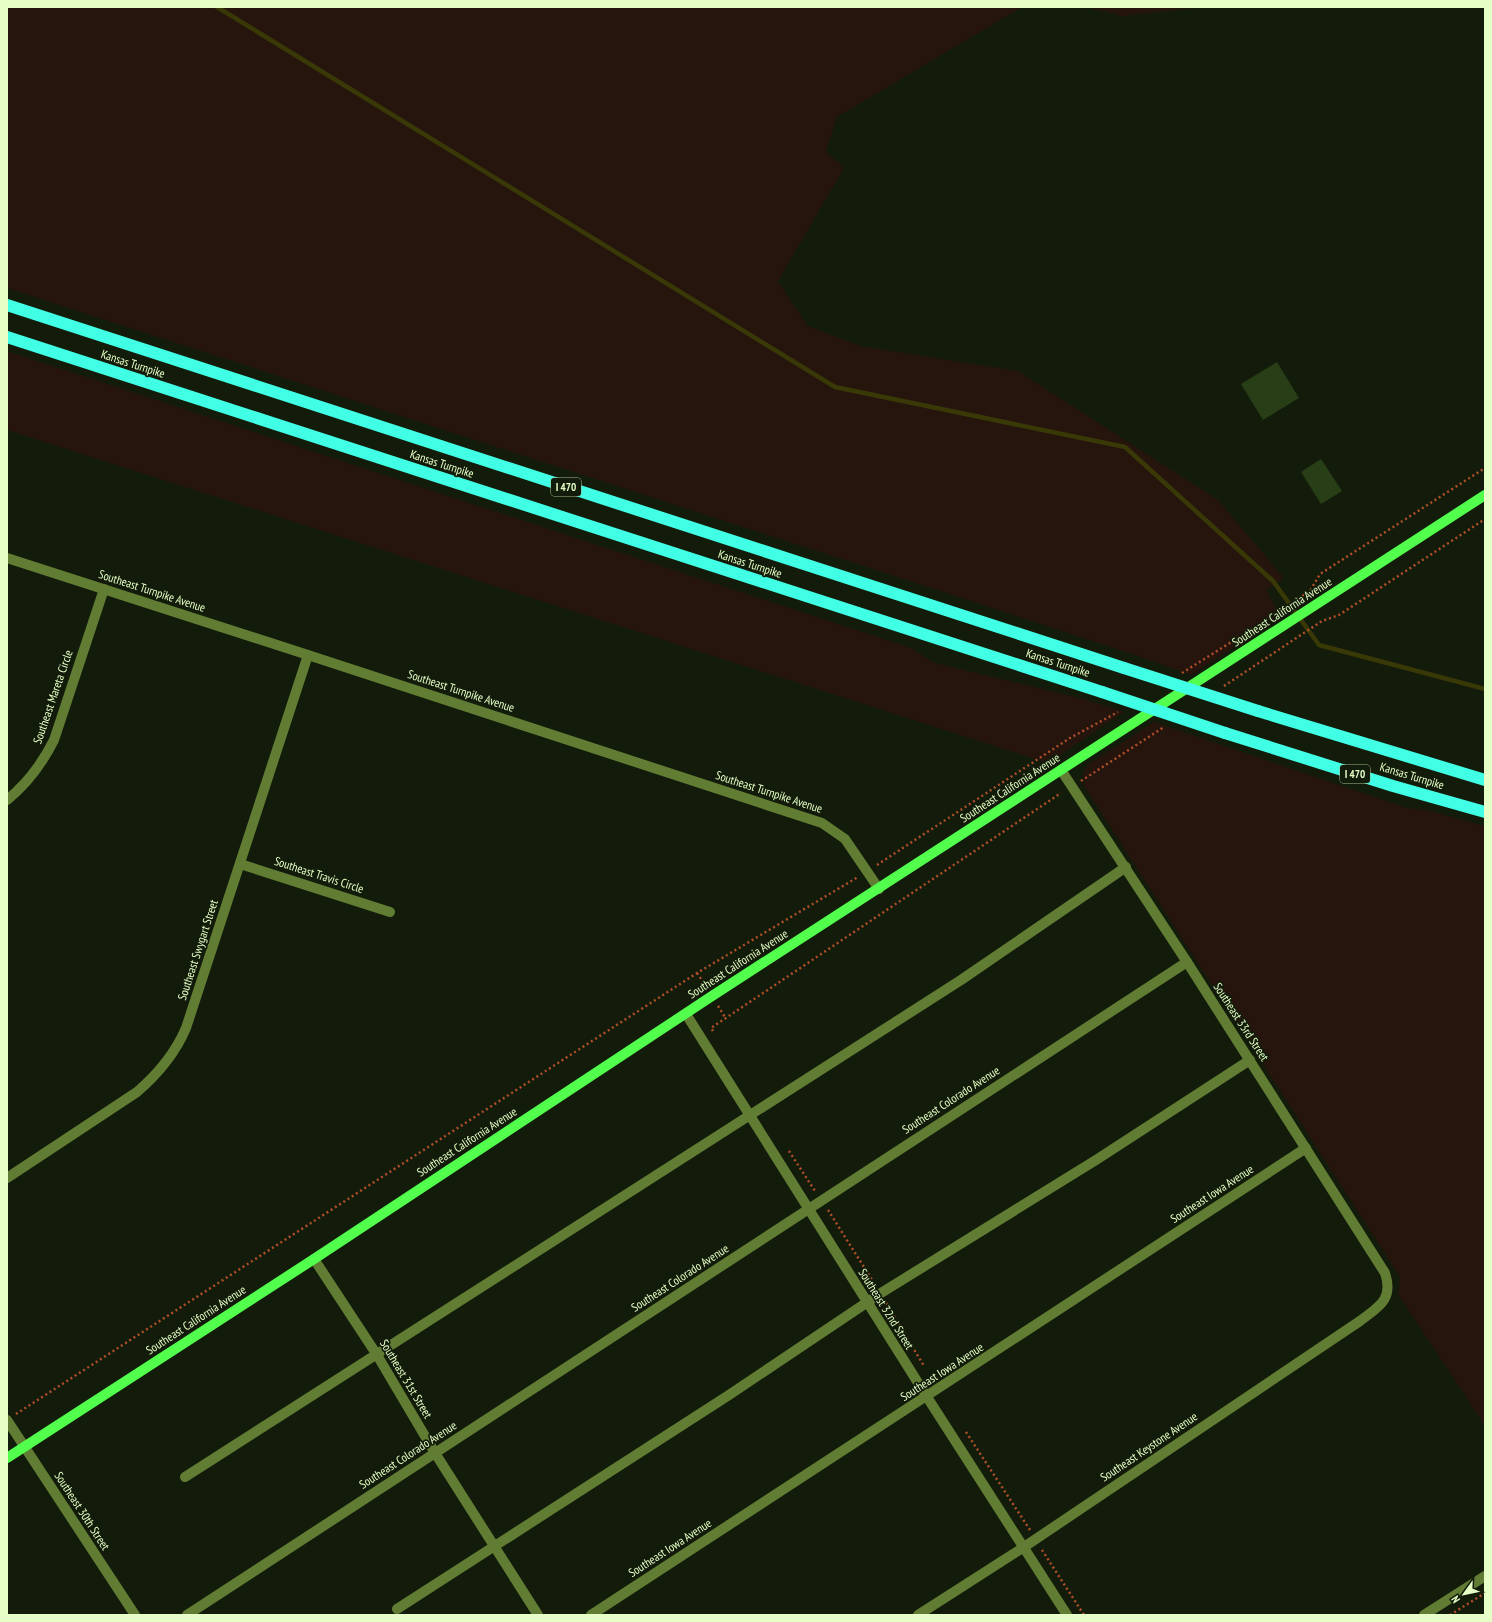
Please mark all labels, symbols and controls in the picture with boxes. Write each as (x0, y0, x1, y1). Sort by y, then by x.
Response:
street label: Kansas Turnpike (99, 346, 167, 381)
street label: Kansas Turnpike (408, 446, 476, 481)
road number: I 470 (551, 478, 581, 496)
street label: Kansas Turnpike (716, 546, 784, 581)
street label: Southeast Turnpike Avenue (97, 566, 208, 615)
street label: Southeast California Avenue (1229, 574, 1334, 649)
street label: Kansas Turnpike (1024, 645, 1092, 680)
street label: Southeast Mareta Circle (29, 648, 76, 746)
street label: Southeast Turnpike Avenue (406, 666, 517, 715)
street label: Southeast California Avenue (957, 750, 1062, 825)
street label: Kansas Turnpike (1378, 759, 1446, 792)
road number: I 470 (1340, 765, 1370, 783)
street label: Southeast Turnpike Avenue (714, 767, 825, 816)
street label: Southeast Travis Circle (273, 853, 366, 896)
street label: Southeast Swygart Street (174, 897, 221, 1002)
street label: Southeast California Avenue (685, 926, 790, 1001)
street label: Southeast 33rd Street (1211, 980, 1273, 1064)
street label: Southeast Colorado Avenue (899, 1062, 1002, 1137)
street label: Southeast California Avenue (414, 1104, 519, 1179)
street label: Southeast Iowa Avenue (1167, 1161, 1256, 1226)
street label: Southeast Colorado Avenue (628, 1240, 731, 1315)
street label: Southeast 32nd Street (856, 1266, 918, 1352)
street label: Southeast California Avenue (143, 1282, 248, 1357)
street label: Southeast 31st Street (377, 1337, 436, 1421)
street label: Southeast Iowa Avenue (897, 1339, 986, 1404)
street label: Southeast Keystone Avenue (1097, 1409, 1200, 1485)
street label: Southeast Colorado Avenue (356, 1417, 459, 1492)
street label: Southeast 30th Street (51, 1469, 114, 1553)
street label: Southeast Iowa Avenue (625, 1515, 714, 1580)
north arrow (1444, 1574, 1484, 1614)
text: N (1448, 1593, 1463, 1606)

